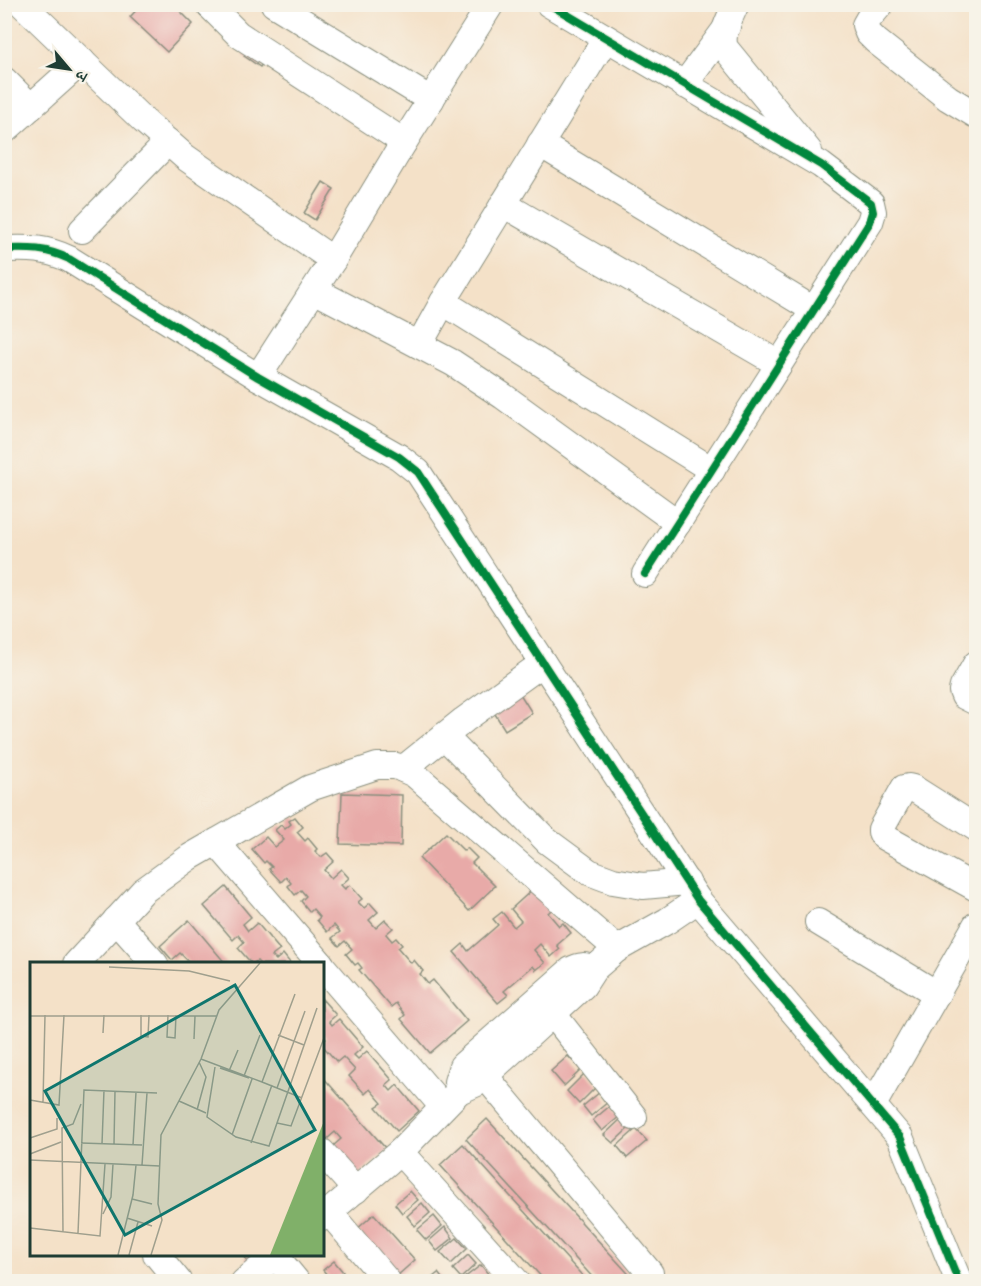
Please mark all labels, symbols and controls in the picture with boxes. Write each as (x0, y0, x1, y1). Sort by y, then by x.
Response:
north arrow (39, 39, 99, 99)
text: उ (68, 66, 92, 86)
inset map (30, 962, 324, 1256)

